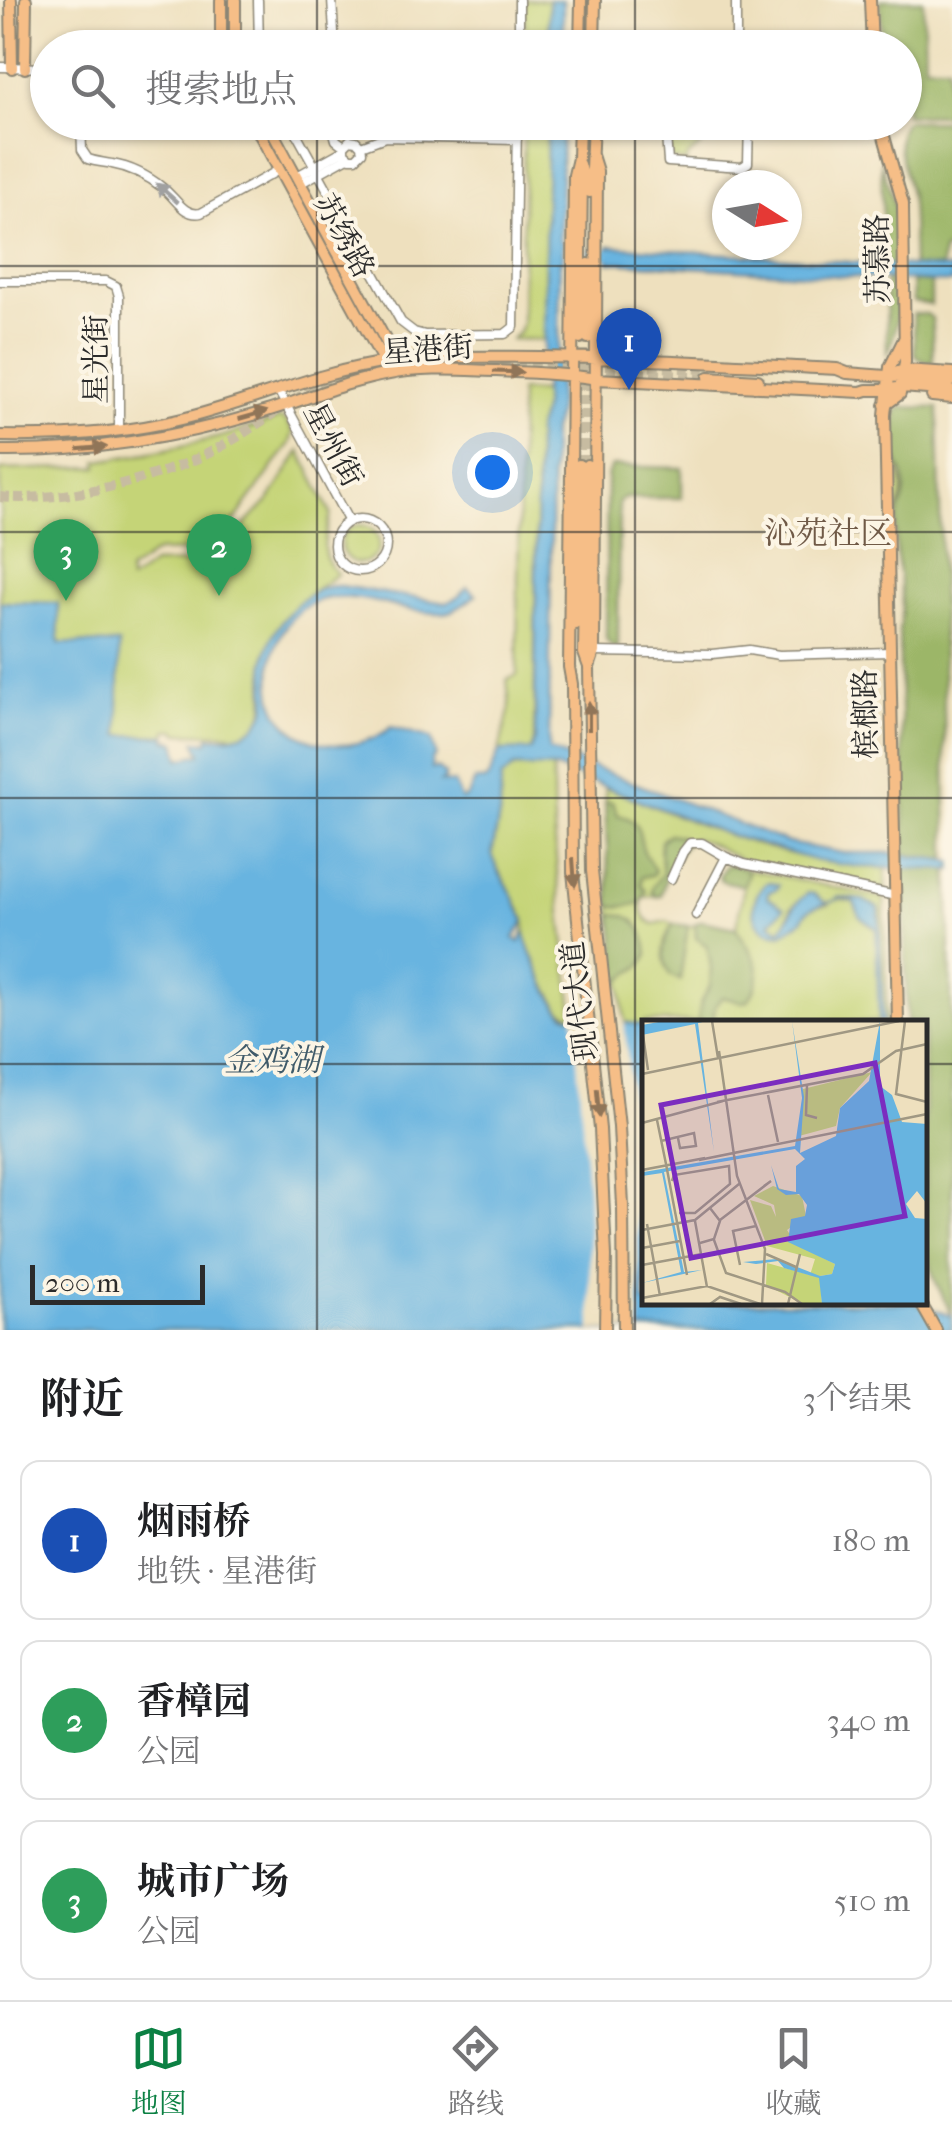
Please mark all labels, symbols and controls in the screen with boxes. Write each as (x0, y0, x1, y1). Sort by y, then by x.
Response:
search box (30, 30, 922, 140)
icon: search (65, 58, 120, 113)
text: 搜索地点 (145, 67, 297, 112)
north arrow (712, 170, 802, 260)
one-way arrow (155, 182, 179, 205)
street label: 苏绣路 (307, 188, 381, 284)
street label: 苏慕路 (860, 214, 896, 304)
pin: 1 (596, 308, 662, 390)
street label: 星光街 (79, 314, 114, 404)
street label: 星港街 (382, 329, 474, 371)
one-way arrow (492, 364, 524, 380)
street label: 星州街 (296, 397, 370, 493)
one-way arrow (238, 407, 269, 422)
one-way arrow (77, 440, 108, 456)
your location (467, 447, 518, 498)
pin: 2 (186, 514, 252, 596)
district label: 沁苑社区 (764, 515, 892, 552)
pin: 3 (34, 518, 98, 601)
street label: 槟榔路 (848, 669, 884, 759)
one-way arrow (581, 700, 597, 732)
one-way arrow (566, 857, 582, 889)
street label: 现代大道 (555, 939, 605, 1063)
inset map (642, 1020, 927, 1305)
water label: 金鸡湖 (224, 1042, 325, 1079)
one-way arrow (591, 1087, 607, 1119)
scale bar (30, 1260, 205, 1304)
text: 200 m (45, 1266, 120, 1299)
text: 附近 (40, 1375, 124, 1424)
text: 3个结果 (803, 1380, 912, 1417)
text: 烟雨桥 (137, 1499, 251, 1544)
text: 1 (69, 1522, 80, 1559)
text: 180 m (831, 1522, 910, 1559)
text: 地铁 · 星港街 (137, 1553, 317, 1590)
text: 香樟园 (137, 1679, 251, 1724)
text: 2 (66, 1702, 83, 1739)
text: 340 m (827, 1702, 910, 1739)
text: 公园 (137, 1733, 201, 1770)
text: 城市广场 (137, 1859, 289, 1904)
text: 3 (68, 1882, 81, 1919)
text: 510 m (834, 1882, 910, 1919)
text: 公园 (137, 1913, 201, 1950)
tab: 地图 (131, 2021, 187, 2121)
tab: 路线 (448, 2021, 504, 2121)
tab: 收藏 (765, 2021, 821, 2121)

